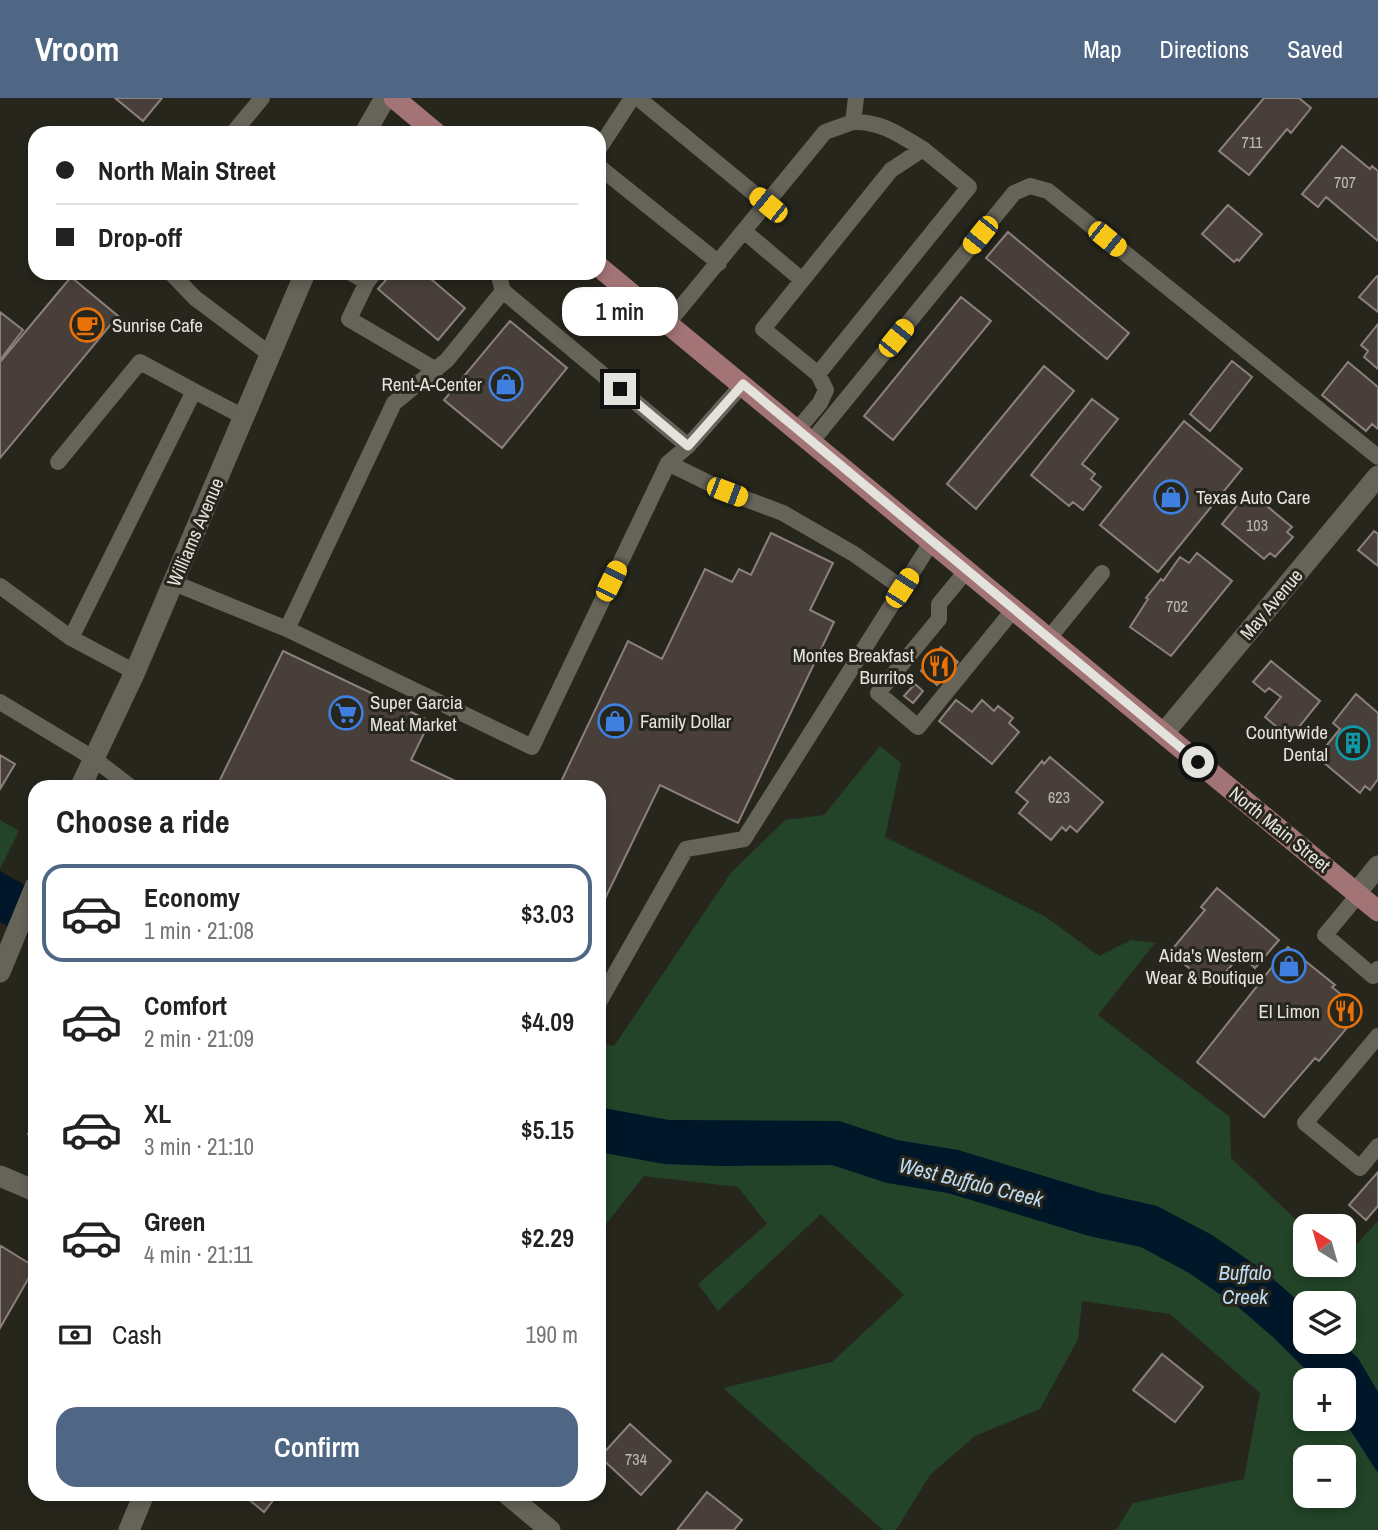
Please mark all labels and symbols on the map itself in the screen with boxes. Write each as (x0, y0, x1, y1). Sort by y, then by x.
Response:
house number: 711 (1242, 131, 1263, 153)
house number: 707 (1334, 171, 1356, 193)
car (746, 184, 791, 226)
car (959, 212, 1002, 258)
car (1085, 218, 1130, 260)
callout: 1 min (562, 288, 678, 336)
cafe icon: Sunrise Cafe (68, 306, 106, 344)
place label: Sunrise Cafe (112, 312, 203, 338)
car (875, 315, 918, 361)
shop icon: Rent-A-Center (487, 365, 525, 403)
place label: Rent-A-Center (382, 371, 483, 397)
route end (604, 373, 636, 405)
street label: Williams Avenue (160, 474, 230, 590)
car (704, 475, 751, 509)
shop icon: Texas Auto Care (1152, 478, 1190, 516)
place label: Texas Auto Care (1196, 484, 1310, 510)
house number: 103 (1246, 514, 1268, 536)
car (593, 558, 630, 604)
street label: May Avenue (1234, 563, 1308, 645)
car (882, 565, 923, 611)
house number: 702 (1166, 595, 1188, 617)
place label: Montes Breakfast Burritos (793, 642, 915, 690)
restaurant icon: Montes Breakfast Burritos (920, 647, 958, 685)
place label: Super Garcia Meat Market (370, 689, 463, 737)
supermarket icon: Super Garcia Meat Market (327, 694, 365, 732)
shop icon: Family Dollar (596, 702, 634, 740)
place label: Family Dollar (640, 708, 732, 734)
place label: Countywide Dental (1246, 719, 1328, 767)
building icon: Countywide Dental (1334, 724, 1372, 762)
route start (1182, 746, 1214, 778)
street label: North Main Street (1224, 780, 1336, 878)
house number: 623 (1048, 786, 1070, 808)
place label: Aida's Western Wear & Boutique (1146, 942, 1264, 990)
shop icon: Aida's Western Wear & Boutique (1270, 947, 1308, 985)
restaurant icon: El Limon (1326, 992, 1364, 1030)
place label: El Limon (1259, 998, 1320, 1024)
water label: West Buffalo Creek (896, 1150, 1047, 1214)
north arrow (1293, 1214, 1356, 1278)
water label: Buffalo Creek (1218, 1258, 1272, 1311)
house number: 734 (625, 1448, 647, 1470)

